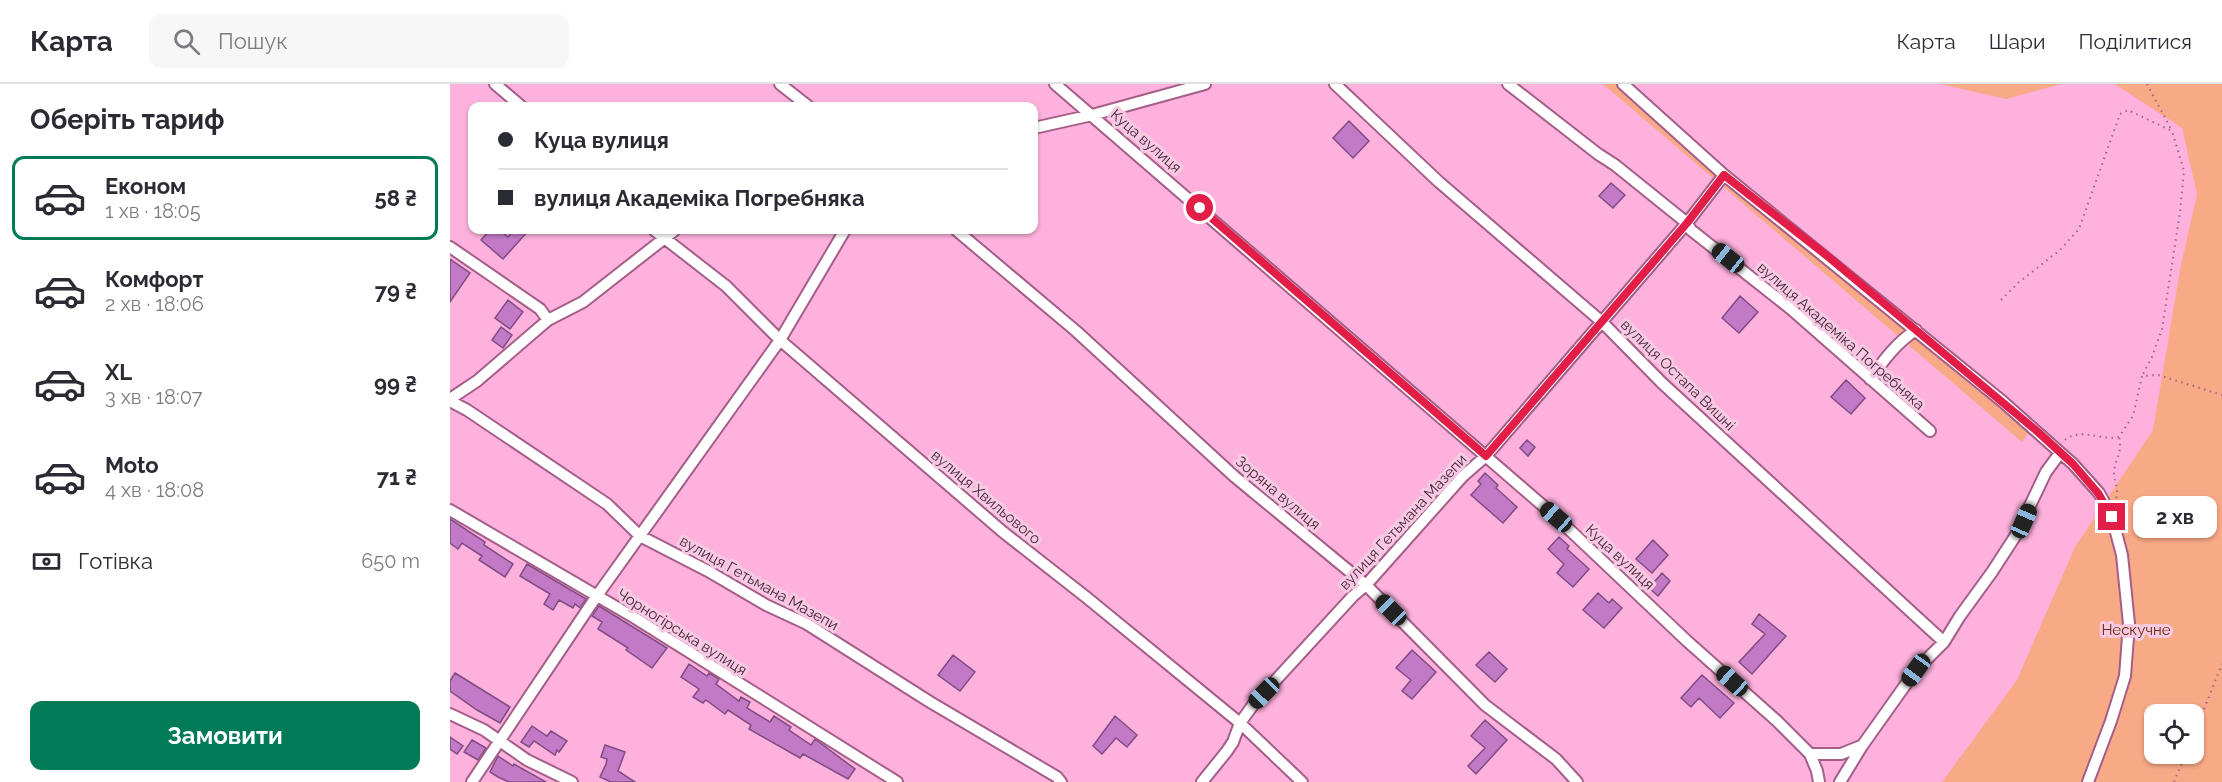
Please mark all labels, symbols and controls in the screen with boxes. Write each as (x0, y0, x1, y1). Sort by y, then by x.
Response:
search box (149, 14, 569, 68)
text: Карта (30, 25, 113, 58)
icon: search (170, 25, 203, 58)
text: Пошук (218, 28, 288, 54)
text: Карта (1897, 29, 1956, 54)
text: Шари (1989, 29, 2046, 54)
text: Поділитися (2079, 29, 2192, 54)
text: Оберіть тариф (30, 104, 224, 135)
street label: Куца вулиця (1107, 105, 1185, 177)
text: Куца вулиця (534, 127, 669, 153)
icon: car (33, 171, 87, 225)
text: Економ (105, 173, 186, 199)
text: 58 ₴ (374, 185, 417, 211)
text: вулиця Академіка Погребняка (534, 185, 865, 211)
route start (1186, 194, 1213, 221)
text: 1 хв · 18:05 (105, 199, 201, 223)
car (1708, 240, 1748, 276)
street label: вулиця Академіка Погребняка (1754, 258, 1928, 414)
icon: car (33, 264, 87, 318)
text: Комфорт (105, 266, 203, 292)
text: 79 ₴ (375, 278, 417, 304)
text: 2 хв · 18:06 (105, 292, 204, 316)
street label: вулиця Остапа Вишні (1617, 316, 1739, 434)
icon: car (33, 357, 87, 411)
text: XL (105, 359, 132, 385)
text: 99 ₴ (374, 371, 417, 397)
text: 3 хв · 18:07 (105, 385, 203, 409)
street label: вулиця Хвильового (928, 446, 1044, 548)
icon: car (33, 450, 87, 504)
street label: вулиця Гетьмана Мазепи (1335, 451, 1471, 593)
text: Moto (105, 452, 159, 478)
street label: Зоряна вулиця (1232, 452, 1324, 534)
text: 71 ₴ (377, 464, 417, 490)
text: 4 хв · 18:08 (105, 478, 204, 502)
callout: 2 хв (2133, 496, 2217, 538)
car (1537, 498, 1575, 536)
car (2008, 501, 2040, 541)
route end (2098, 503, 2125, 530)
text: 2 хв (2156, 505, 2194, 529)
street label: Куца вулиця (1582, 520, 1658, 594)
street label: вулиця Гетьмана Мазепи (676, 532, 842, 634)
icon: cash (30, 545, 63, 578)
text: Готівка (78, 548, 153, 574)
text: 650 m (361, 549, 420, 573)
street label: Чорногірська вулиця (614, 585, 750, 679)
car (1372, 591, 1410, 629)
park label: Нескучне (2101, 621, 2171, 639)
car (1898, 650, 1934, 690)
car (1713, 662, 1751, 700)
car (1245, 674, 1283, 712)
button: Замовити (30, 701, 420, 770)
map controls (2144, 704, 2204, 764)
button: locate (2144, 704, 2204, 764)

